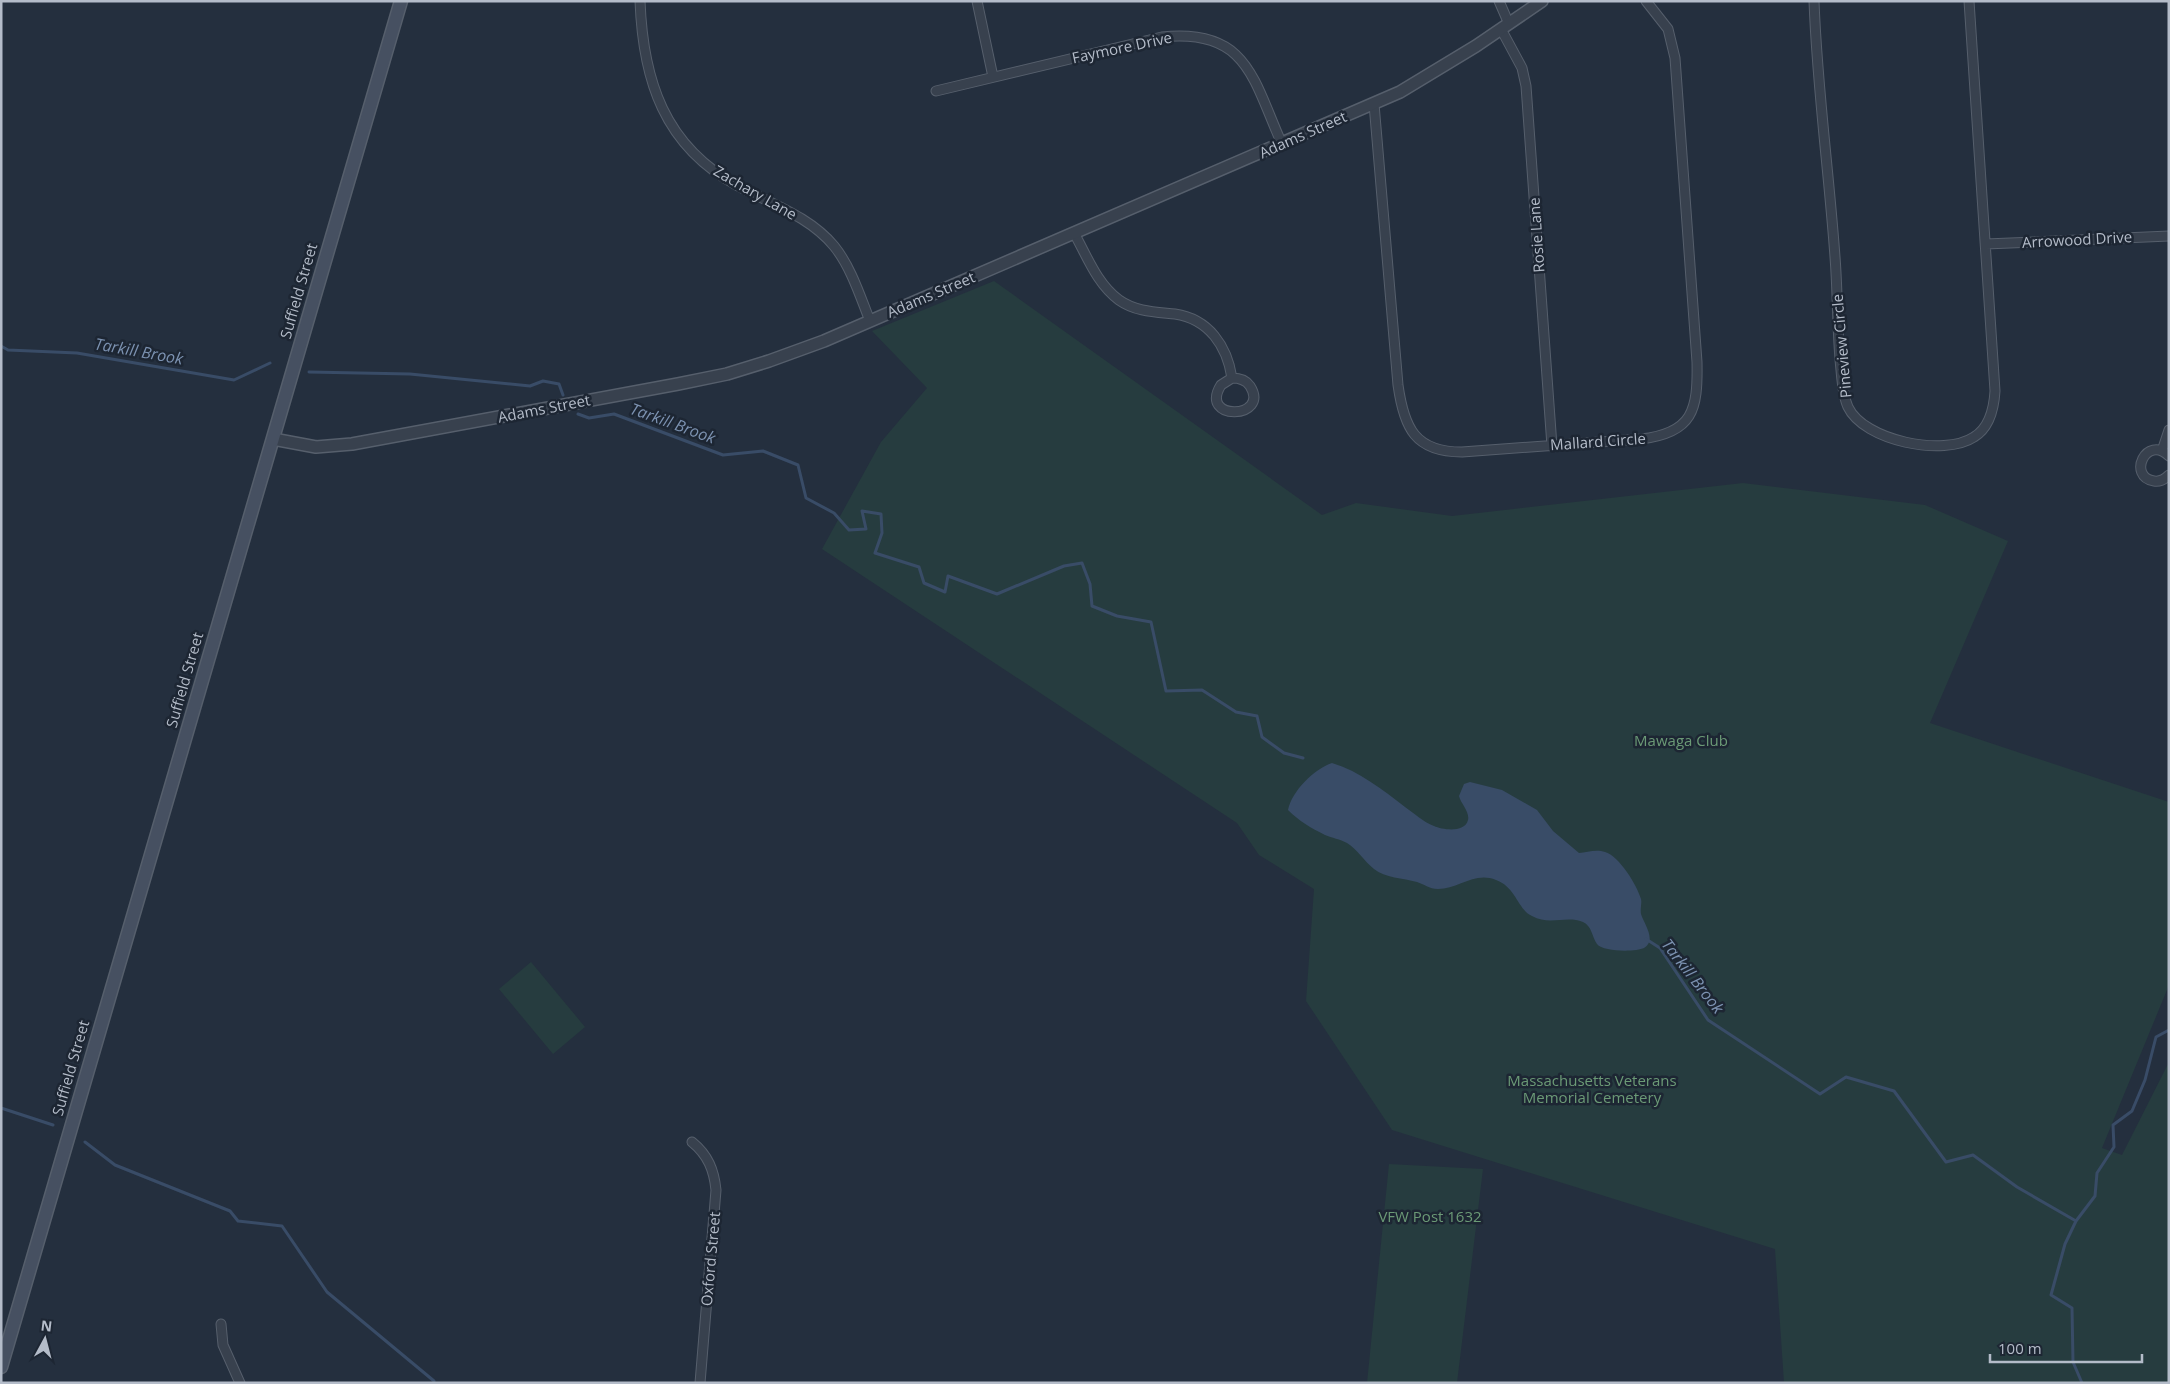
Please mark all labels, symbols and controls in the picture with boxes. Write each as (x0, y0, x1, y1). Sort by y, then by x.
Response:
street label: Faymore Drive (1070, 27, 1174, 67)
street label: Adams Street (1256, 106, 1350, 162)
street label: Zachary Lane (710, 160, 801, 224)
street label: Rosie Lane (1523, 197, 1549, 273)
street label: Arrowood Drive (2021, 226, 2133, 252)
street label: Suffield Street (275, 241, 321, 341)
street label: Adams Street (884, 267, 978, 322)
street label: Pineview Circle (1826, 293, 1856, 399)
water label: Tarkill Brook (93, 332, 186, 370)
street label: Adams Street (496, 389, 592, 427)
water label: Tarkill Brook (627, 397, 720, 449)
street label: Mallard Circle (1549, 428, 1646, 454)
street label: Suffield Street (161, 630, 207, 730)
park label: Mawaga Club (1634, 730, 1728, 750)
water label: Tarkill Brook (1657, 934, 1730, 1019)
street label: Suffield Street (47, 1018, 93, 1118)
park label: Massachusetts Veterans Memorial Cemetery (1507, 1070, 1677, 1107)
park label: VFW Post 1632 (1378, 1206, 1482, 1226)
street label: Oxford Street (696, 1211, 724, 1307)
north arrow (20, 1314, 70, 1364)
text: N (40, 1315, 53, 1336)
scale bar (1990, 1332, 2142, 1364)
text: 100 m (1998, 1338, 2042, 1358)

